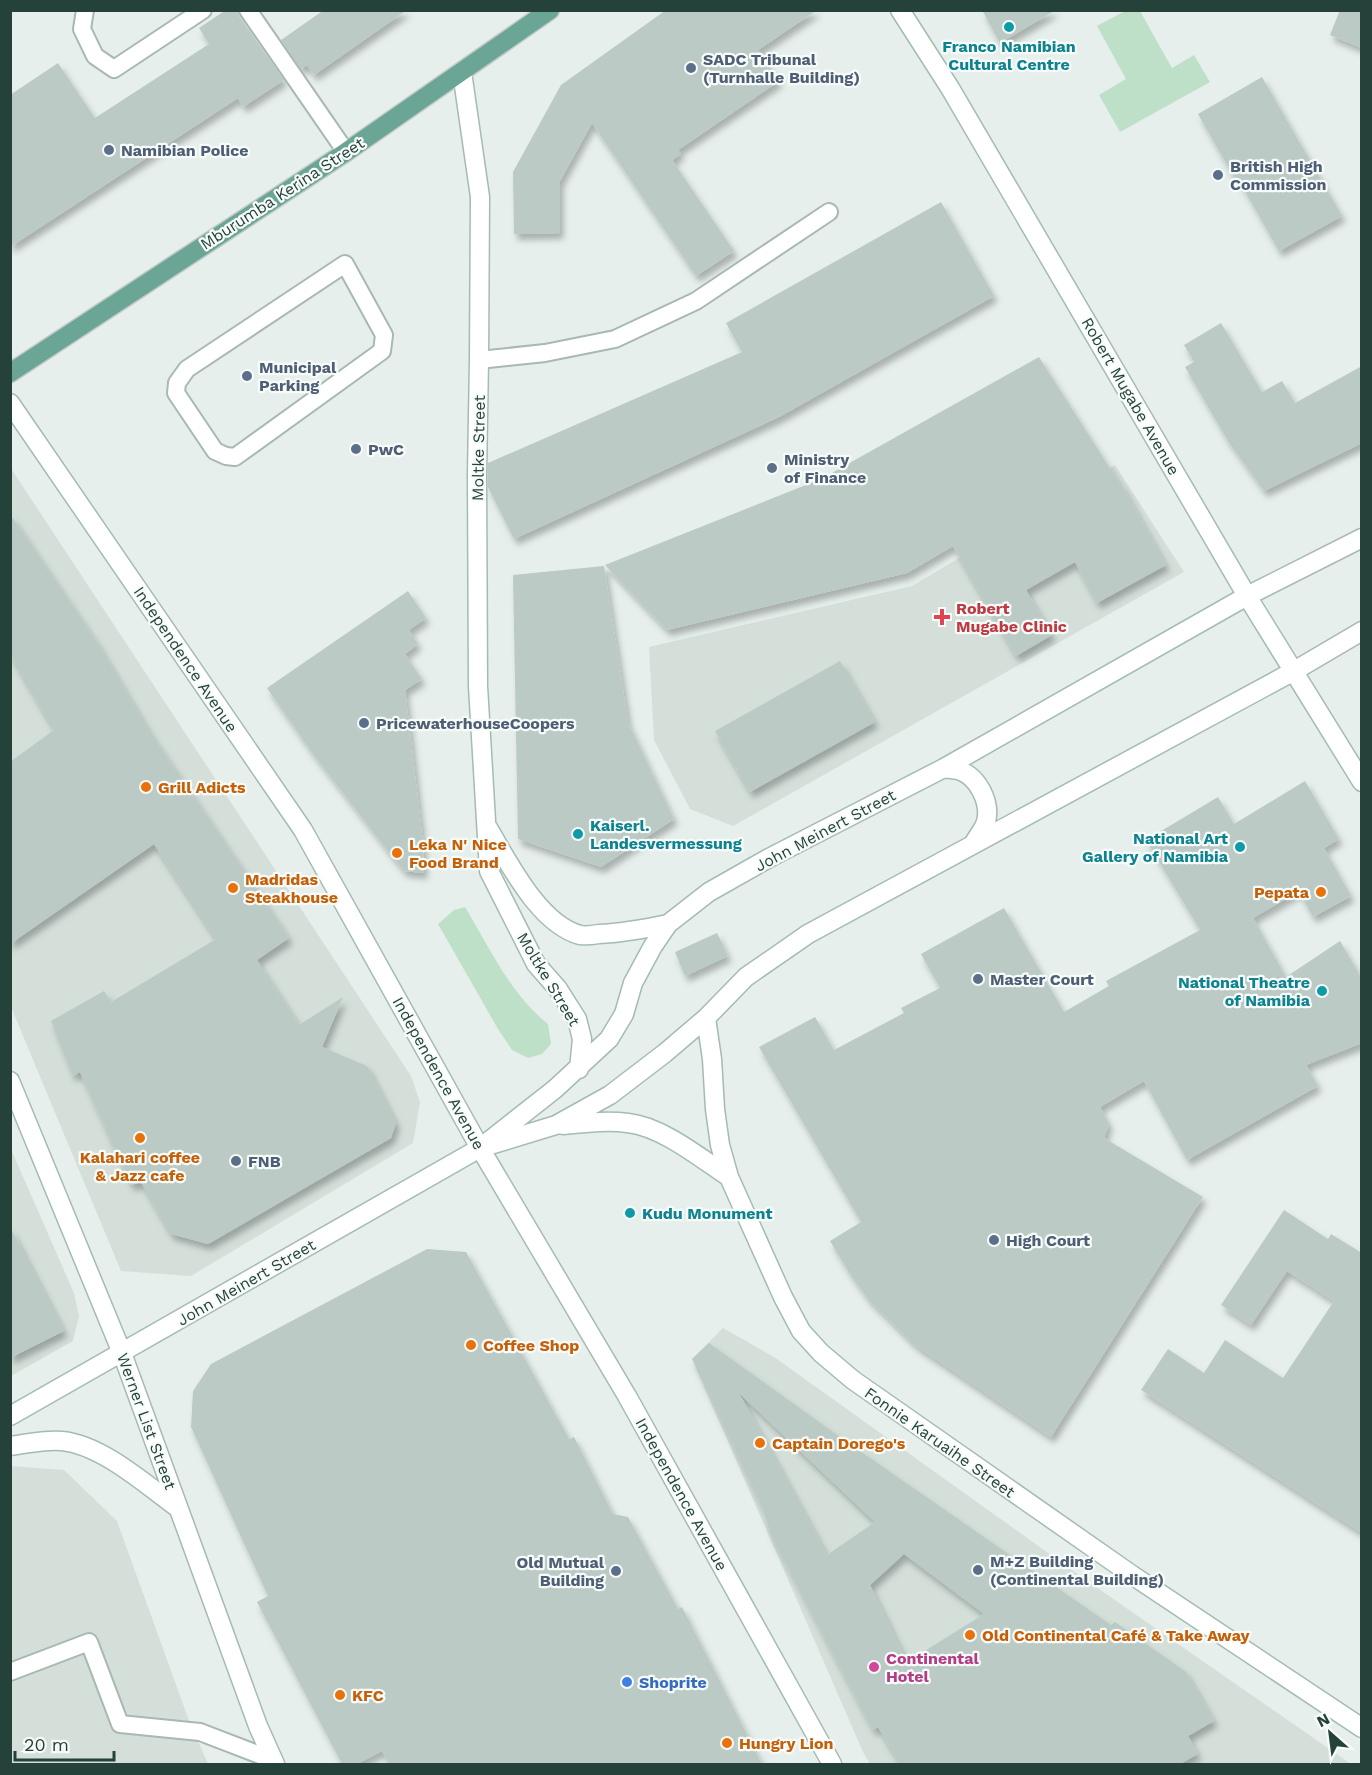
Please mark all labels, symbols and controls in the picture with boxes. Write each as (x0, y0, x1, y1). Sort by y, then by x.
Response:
marker: Franco Namibian Cultural Centre (1002, 20, 1016, 34)
place label: Franco Namibian Cultural Centre (942, 37, 1076, 74)
place label: SADC Tribunal (Turnhalle Building) (703, 50, 860, 87)
marker: SADC Tribunal (Turnhalle Building) (684, 61, 698, 75)
street label: Mburumba Kerina Street (197, 133, 368, 254)
place label: Namibian Police (121, 141, 249, 160)
marker: Namibian Police (102, 143, 116, 157)
place label: British High Commission (1230, 157, 1326, 194)
marker: British High Commission (1211, 168, 1225, 182)
street label: Robert Mugabe Avenue (1078, 314, 1184, 479)
place label: Municipal Parking (259, 358, 337, 395)
marker: Municipal Parking (240, 369, 254, 383)
street label: Moltke Street (468, 395, 489, 501)
place label: PwC (368, 440, 404, 459)
marker: PwC (349, 442, 363, 456)
place label: Ministry of Finance (784, 450, 866, 487)
marker: Ministry of Finance (765, 461, 779, 475)
street label: Independence Avenue (130, 583, 241, 736)
place label: Robert Mugabe Clinic (956, 599, 1067, 636)
marker: Robert Mugabe Clinic (933, 608, 951, 626)
place label: PricewaterhouseCoopers (376, 714, 575, 733)
marker: PricewaterhouseCoopers (357, 716, 371, 730)
place label: Grill Adicts (158, 778, 246, 797)
marker: Grill Adicts (139, 780, 153, 794)
street label: John Meinert Street (752, 785, 899, 876)
place label: Kaiserl. Landesvermessung (590, 816, 742, 853)
marker: Kaiserl. Landesvermessung (571, 827, 585, 841)
place label: National Art Gallery of Namibia (1082, 829, 1229, 866)
place label: Leka N' Nice Food Brand (409, 835, 507, 872)
marker: National Art Gallery of Namibia (1233, 840, 1247, 854)
marker: Leka N' Nice Food Brand (390, 846, 404, 860)
place label: Madridas Steakhouse (245, 870, 338, 907)
marker: Madridas Steakhouse (226, 881, 240, 895)
place label: Pepata (1254, 883, 1310, 902)
marker: Pepata (1314, 885, 1328, 899)
street label: Moltke Street (513, 929, 584, 1030)
place label: Master Court (990, 970, 1094, 989)
marker: Master Court (971, 972, 985, 986)
place label: National Theatre of Namibia (1178, 973, 1311, 1010)
marker: National Theatre of Namibia (1315, 984, 1329, 998)
street label: Independence Avenue (389, 994, 489, 1153)
marker: Kalahari coffee & Jazz cafe (133, 1131, 147, 1145)
place label: Kalahari coffee & Jazz cafe (80, 1148, 200, 1185)
place label: FNB (248, 1152, 281, 1171)
marker: FNB (229, 1154, 243, 1168)
place label: Kudu Monument (642, 1204, 772, 1223)
marker: Kudu Monument (623, 1206, 637, 1220)
place label: High Court (1006, 1231, 1090, 1250)
marker: High Court (987, 1233, 1001, 1247)
street label: John Meinert Street (174, 1235, 319, 1330)
place label: Coffee Shop (483, 1336, 579, 1355)
marker: Coffee Shop (464, 1338, 478, 1352)
street label: Werner List Street (113, 1350, 180, 1492)
street label: Fonnie Karuaihe Street (861, 1383, 1019, 1502)
street label: Independence Avenue (632, 1415, 732, 1574)
place label: Captain Dorego's (772, 1434, 906, 1453)
marker: Captain Dorego's (753, 1436, 767, 1450)
place label: M+Z Building (Continental Building) (990, 1552, 1164, 1589)
place label: Old Mutual Building (517, 1553, 605, 1590)
marker: M+Z Building (Continental Building) (971, 1563, 985, 1577)
marker: Old Mutual Building (609, 1564, 623, 1578)
place label: Old Continental Café & Take Away (982, 1626, 1250, 1645)
marker: Old Continental Café & Take Away (963, 1628, 977, 1642)
place label: Continental Hotel (886, 1649, 979, 1686)
marker: Continental Hotel (867, 1660, 881, 1674)
place label: Shoprite (639, 1673, 707, 1692)
marker: Shoprite (620, 1675, 634, 1689)
place label: KFC (352, 1686, 384, 1705)
marker: KFC (333, 1688, 347, 1702)
north arrow (1300, 1703, 1360, 1763)
text: N (1313, 1709, 1333, 1731)
scale bar (15, 1724, 114, 1762)
text: 20 m (24, 1734, 69, 1755)
place label: Hungry Lion (739, 1734, 834, 1753)
marker: Hungry Lion (720, 1736, 734, 1750)

